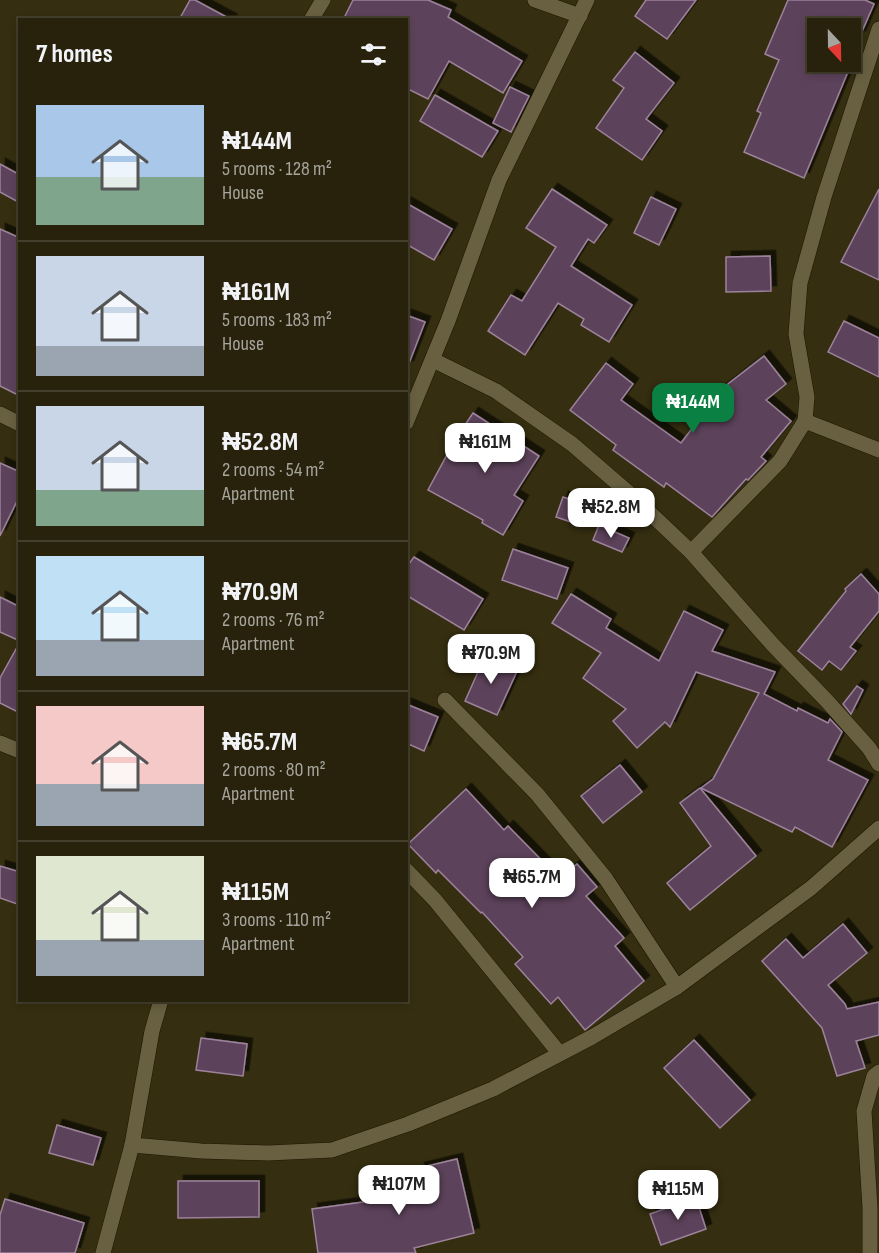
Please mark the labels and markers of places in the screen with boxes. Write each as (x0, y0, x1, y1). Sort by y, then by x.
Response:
pin: ₦144M (651, 383, 735, 434)
pin: ₦161M (443, 423, 527, 474)
pin: ₦52.8M (562, 488, 660, 539)
pin: ₦70.9M (442, 634, 540, 685)
pin: ₦65.7M (483, 858, 581, 909)
pin: ₦107M (357, 1165, 441, 1216)
pin: ₦115M (636, 1170, 720, 1221)

